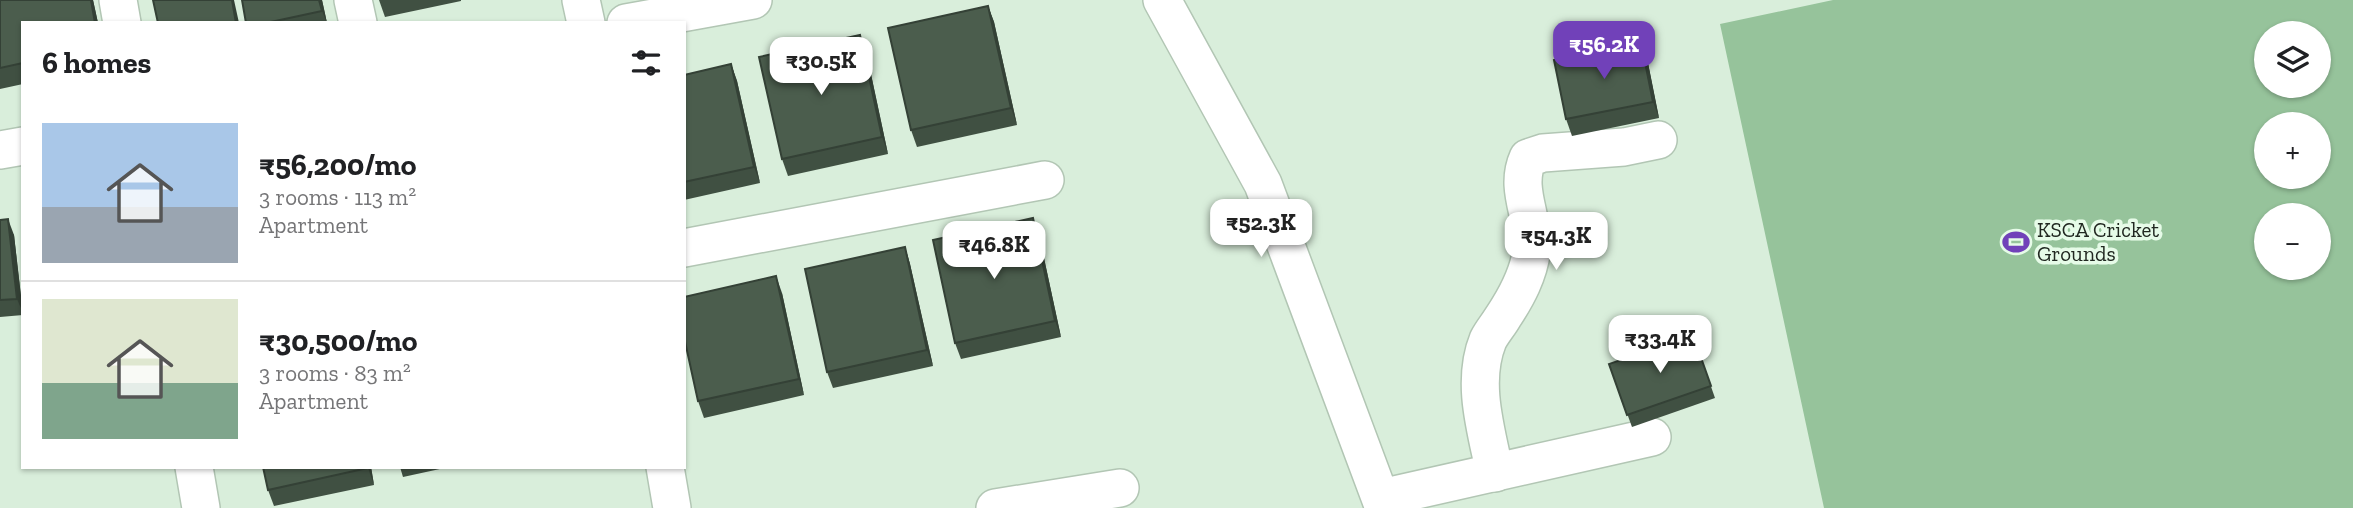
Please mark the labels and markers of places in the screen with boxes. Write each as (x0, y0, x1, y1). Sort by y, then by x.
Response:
pin: ₹56.2K (1547, 22, 1661, 81)
pin: ₹30.5K (764, 38, 878, 97)
pin: ₹52.3K (1204, 200, 1318, 259)
pin: ₹54.3K (1499, 212, 1613, 272)
place label: KSCA Cricket Grounds (2037, 217, 2159, 266)
pin: ₹46.8K (937, 222, 1051, 281)
sports icon: KSCA Cricket Grounds (2001, 227, 2031, 257)
pin: ₹33.4K (1603, 316, 1717, 375)

